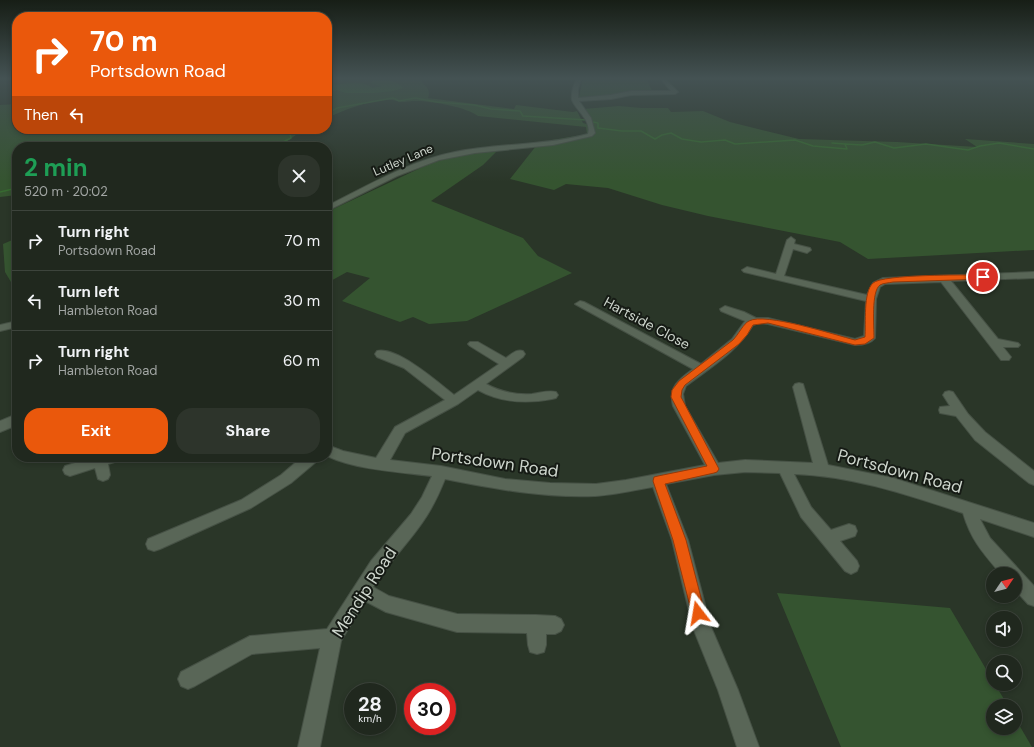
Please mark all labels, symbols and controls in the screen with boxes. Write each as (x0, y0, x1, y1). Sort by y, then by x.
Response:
text: 70 m (90, 23, 158, 60)
icon: right (24, 28, 76, 80)
text: Portsdown Road (90, 59, 226, 83)
icon: left (66, 104, 88, 126)
text: Then (24, 105, 58, 125)
street label: Lutley Lane (371, 140, 436, 180)
text: 2 min (24, 152, 87, 183)
button: close (278, 155, 320, 197)
text: 520 m · 20:02 (24, 183, 108, 200)
text: Turn right (58, 222, 129, 242)
icon: right (24, 230, 46, 252)
text: 70 m (285, 231, 320, 251)
text: Portsdown Road (58, 242, 156, 259)
pin (966, 260, 1000, 294)
icon: arrive (972, 266, 994, 288)
text: Turn left (58, 282, 119, 302)
icon: left (24, 290, 46, 312)
text: 30 m (284, 291, 320, 311)
street label: Hartside Close (601, 293, 693, 353)
text: Hambleton Road (58, 302, 158, 319)
text: Turn right (58, 342, 129, 362)
icon: right (24, 350, 46, 372)
text: 60 m (283, 351, 320, 371)
text: Hambleton Road (58, 362, 158, 379)
button: Exit (24, 408, 168, 454)
button: Share (176, 408, 320, 454)
street label: Portsdown Road (430, 442, 560, 482)
street label: Portsdown Road (835, 444, 965, 498)
street label: Mendip Road (327, 543, 401, 641)
north arrow (986, 567, 1022, 603)
map controls (986, 567, 1022, 735)
position arrow (677, 592, 719, 634)
button: sound (986, 611, 1022, 647)
button: search (986, 655, 1022, 691)
speed limit sign: 30 (404, 683, 456, 735)
text: 28 (358, 691, 382, 717)
button: layers (986, 699, 1022, 735)
text: km/h (358, 712, 382, 725)

